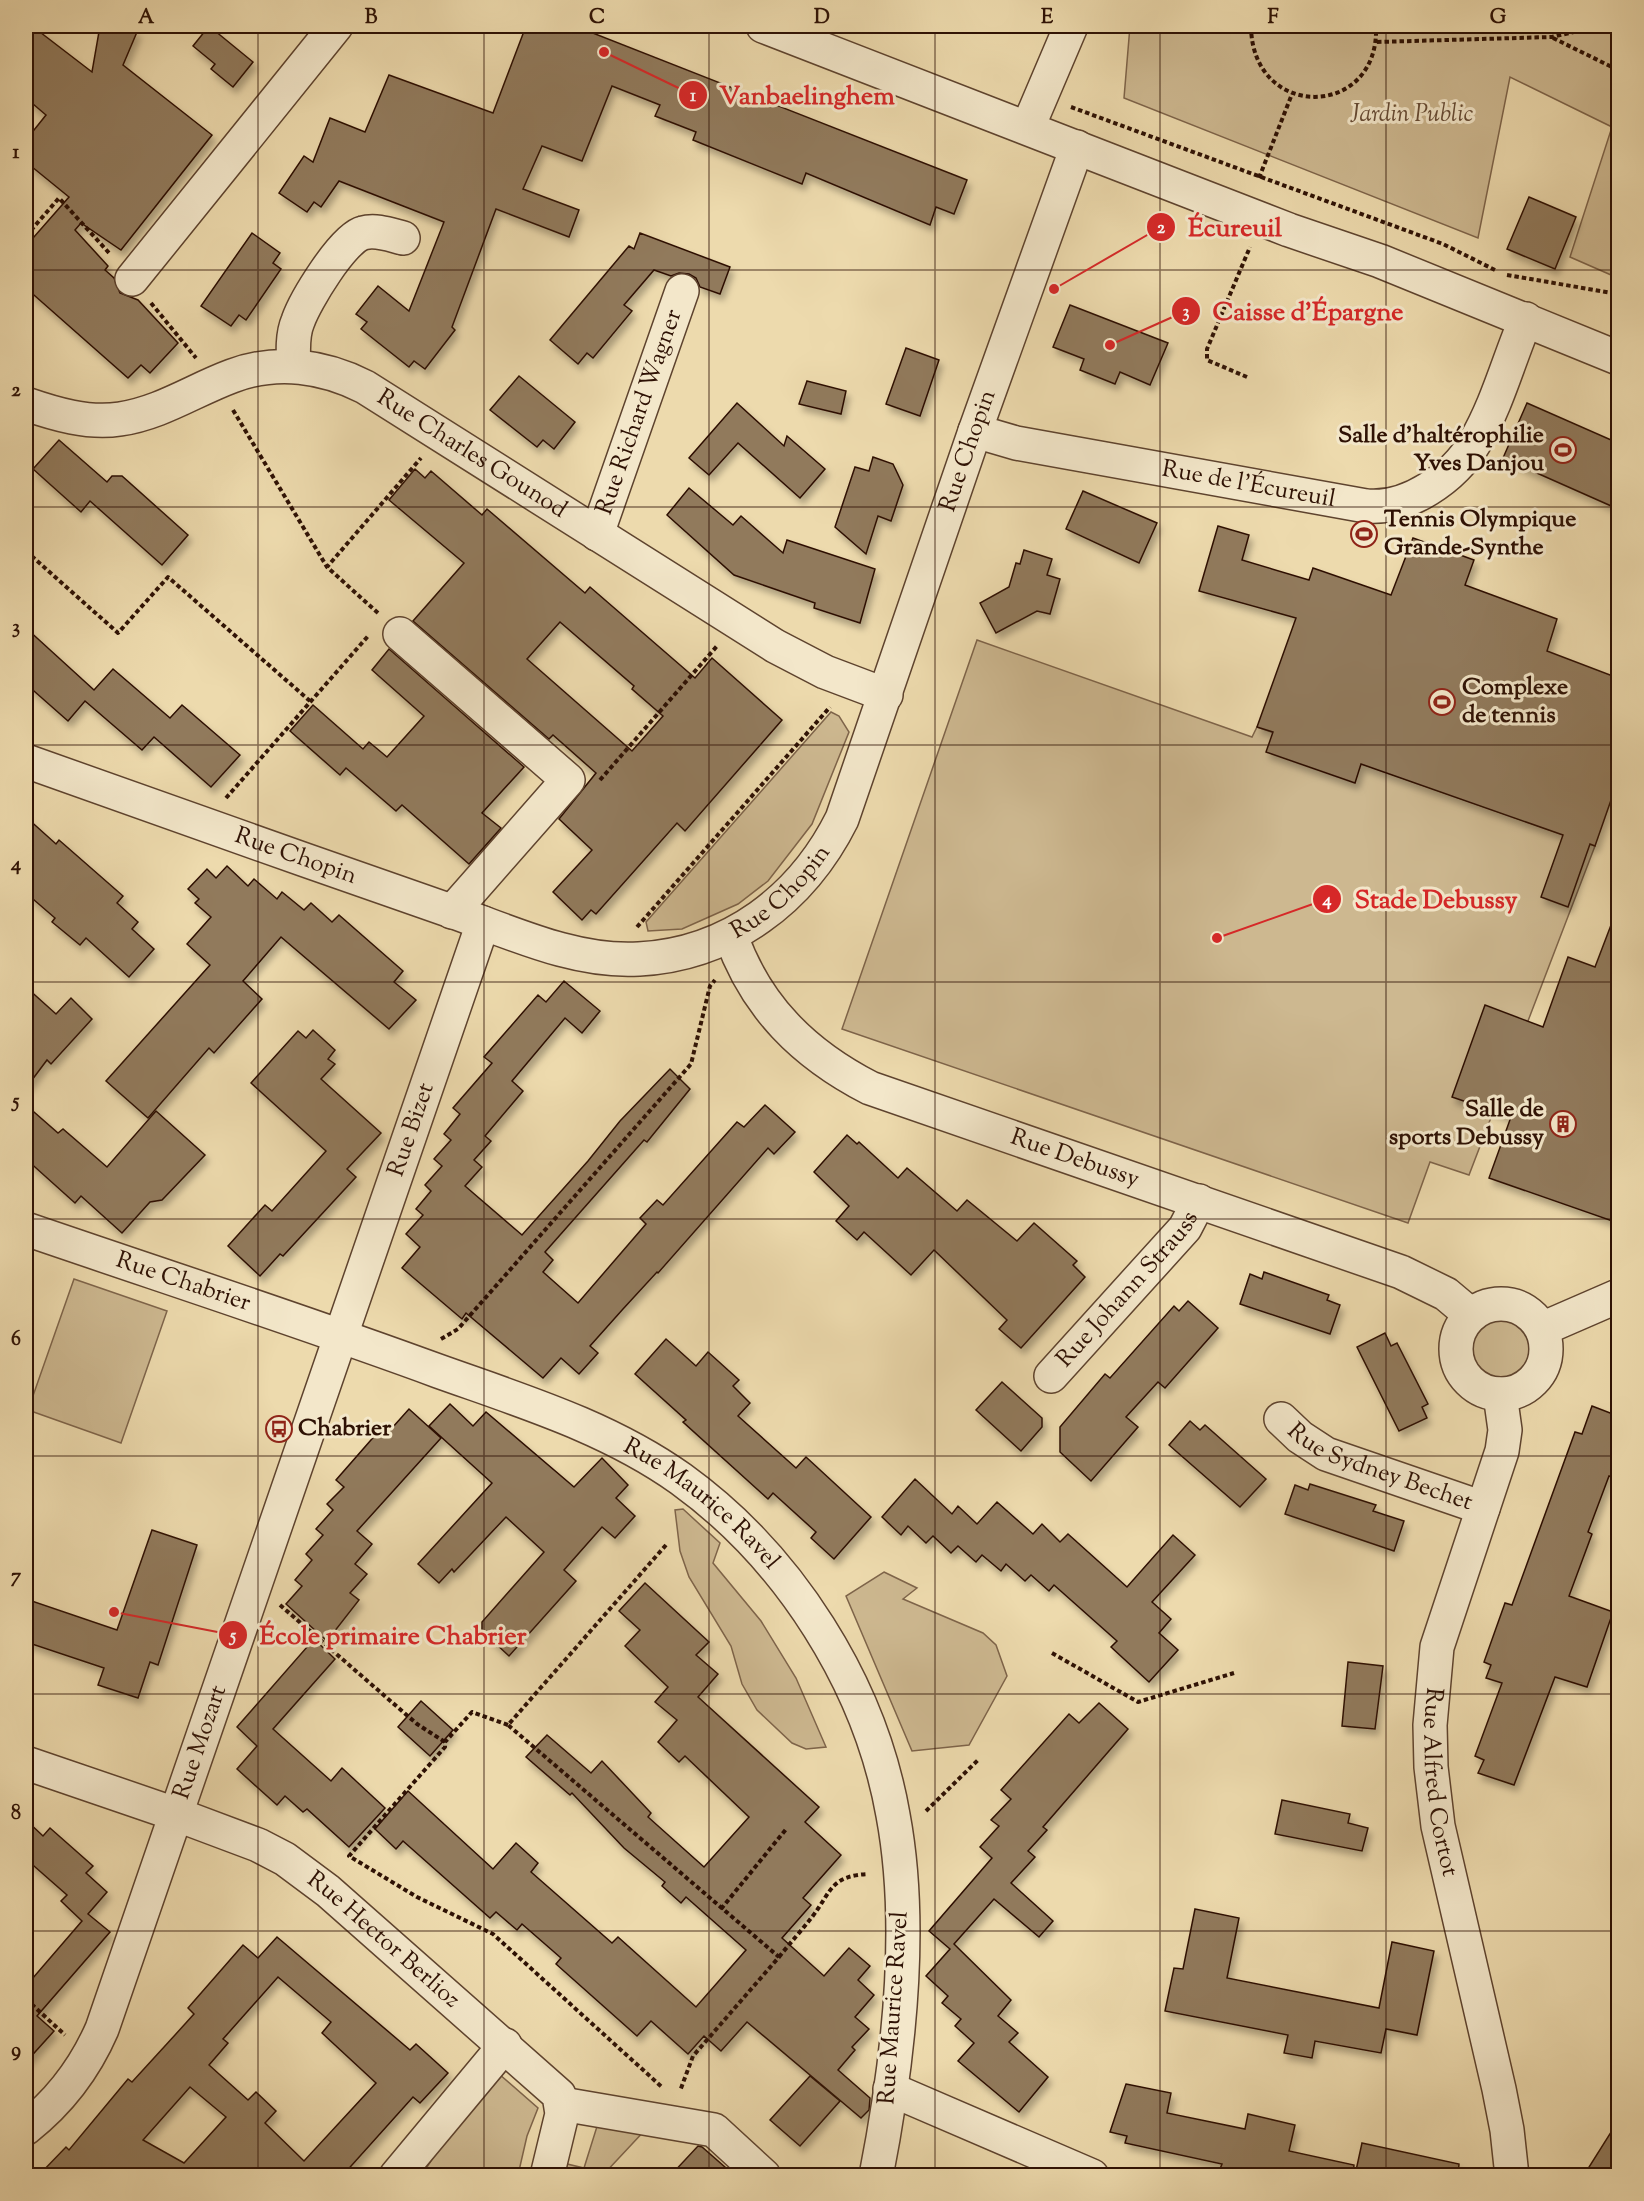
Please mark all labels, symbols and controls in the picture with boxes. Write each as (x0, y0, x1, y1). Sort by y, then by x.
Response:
text: A (138, 4, 155, 33)
text: B (365, 4, 378, 33)
text: C (589, 4, 605, 33)
text: D (814, 4, 830, 33)
text: E (1041, 4, 1054, 33)
text: F (1267, 4, 1279, 33)
text: G (1490, 4, 1507, 33)
callout: Vanbaelinghem (678, 73, 907, 117)
text: Vanbaelinghem (719, 79, 895, 116)
text: 1 (690, 84, 697, 110)
park label: Jardin Public (1350, 98, 1473, 132)
text: 1 (13, 139, 20, 168)
callout: Écureuil (1146, 205, 1294, 249)
text: Écureuil (1188, 211, 1283, 248)
text: 2 (1157, 216, 1166, 242)
callout: Caisse d'Épargne (1171, 289, 1416, 333)
text: Caisse d'Épargne (1213, 295, 1403, 332)
text: 3 (1182, 300, 1190, 326)
street label: Rue Richard Wagner (588, 305, 691, 520)
text: 2 (11, 377, 21, 406)
street label: Rue Charles Gounod (370, 381, 574, 527)
street label: Rue Chopin (931, 385, 1005, 517)
place label: Salle d'haltérophilie Yves Danjou (1338, 419, 1544, 481)
sports icon: Salle d'haltérophilie Yves Danjou (1548, 435, 1578, 465)
street label: Rue de l'Écureuil (1159, 453, 1338, 517)
place label: Tennis Olympique Grande-Synthe (1384, 503, 1576, 565)
sports icon: Tennis Olympique Grande-Synthe (1349, 519, 1379, 549)
text: 3 (12, 614, 20, 643)
place label: Complexe de tennis (1462, 671, 1568, 733)
sports icon: Complexe de tennis (1427, 687, 1457, 717)
street label: Rue Chopin (230, 819, 361, 894)
street label: Rue Chopin (725, 838, 839, 948)
text: 4 (10, 851, 21, 880)
callout: Stade Debussy (1312, 877, 1530, 921)
text: Stade Debussy (1354, 883, 1518, 920)
text: 4 (1321, 888, 1332, 914)
street label: Rue Bizet (380, 1078, 444, 1181)
text: 5 (11, 1088, 20, 1117)
place label: Salle de sports Debussy (1389, 1093, 1544, 1155)
building icon: Salle de sports Debussy (1548, 1109, 1578, 1139)
street label: Rue Debussy (1006, 1121, 1144, 1197)
street label: Rue Johann Strauss (1049, 1206, 1208, 1376)
street label: Rue Chabrier (111, 1244, 255, 1321)
text: 6 (11, 1326, 21, 1355)
place label: Chabrier (298, 1412, 392, 1446)
bus stop icon: Chabrier (264, 1414, 294, 1444)
street label: Rue Sydney Bechet (1279, 1416, 1477, 1520)
street label: Rue Maurice Ravel (617, 1430, 788, 1578)
text: 7 (11, 1563, 22, 1592)
callout: École primaire Chabrier (218, 1613, 539, 1657)
text: École primaire Chabrier (260, 1619, 527, 1656)
text: 5 (228, 1624, 237, 1650)
street label: Rue Mozart (165, 1681, 236, 1804)
street label: Rue Alfred Cortot (1413, 1686, 1466, 1880)
text: 8 (11, 1800, 21, 1829)
street label: Rue Hector Berlioz (299, 1864, 467, 2017)
street label: Rue Maurice Ravel (870, 1910, 918, 2106)
text: 9 (11, 2037, 21, 2066)

